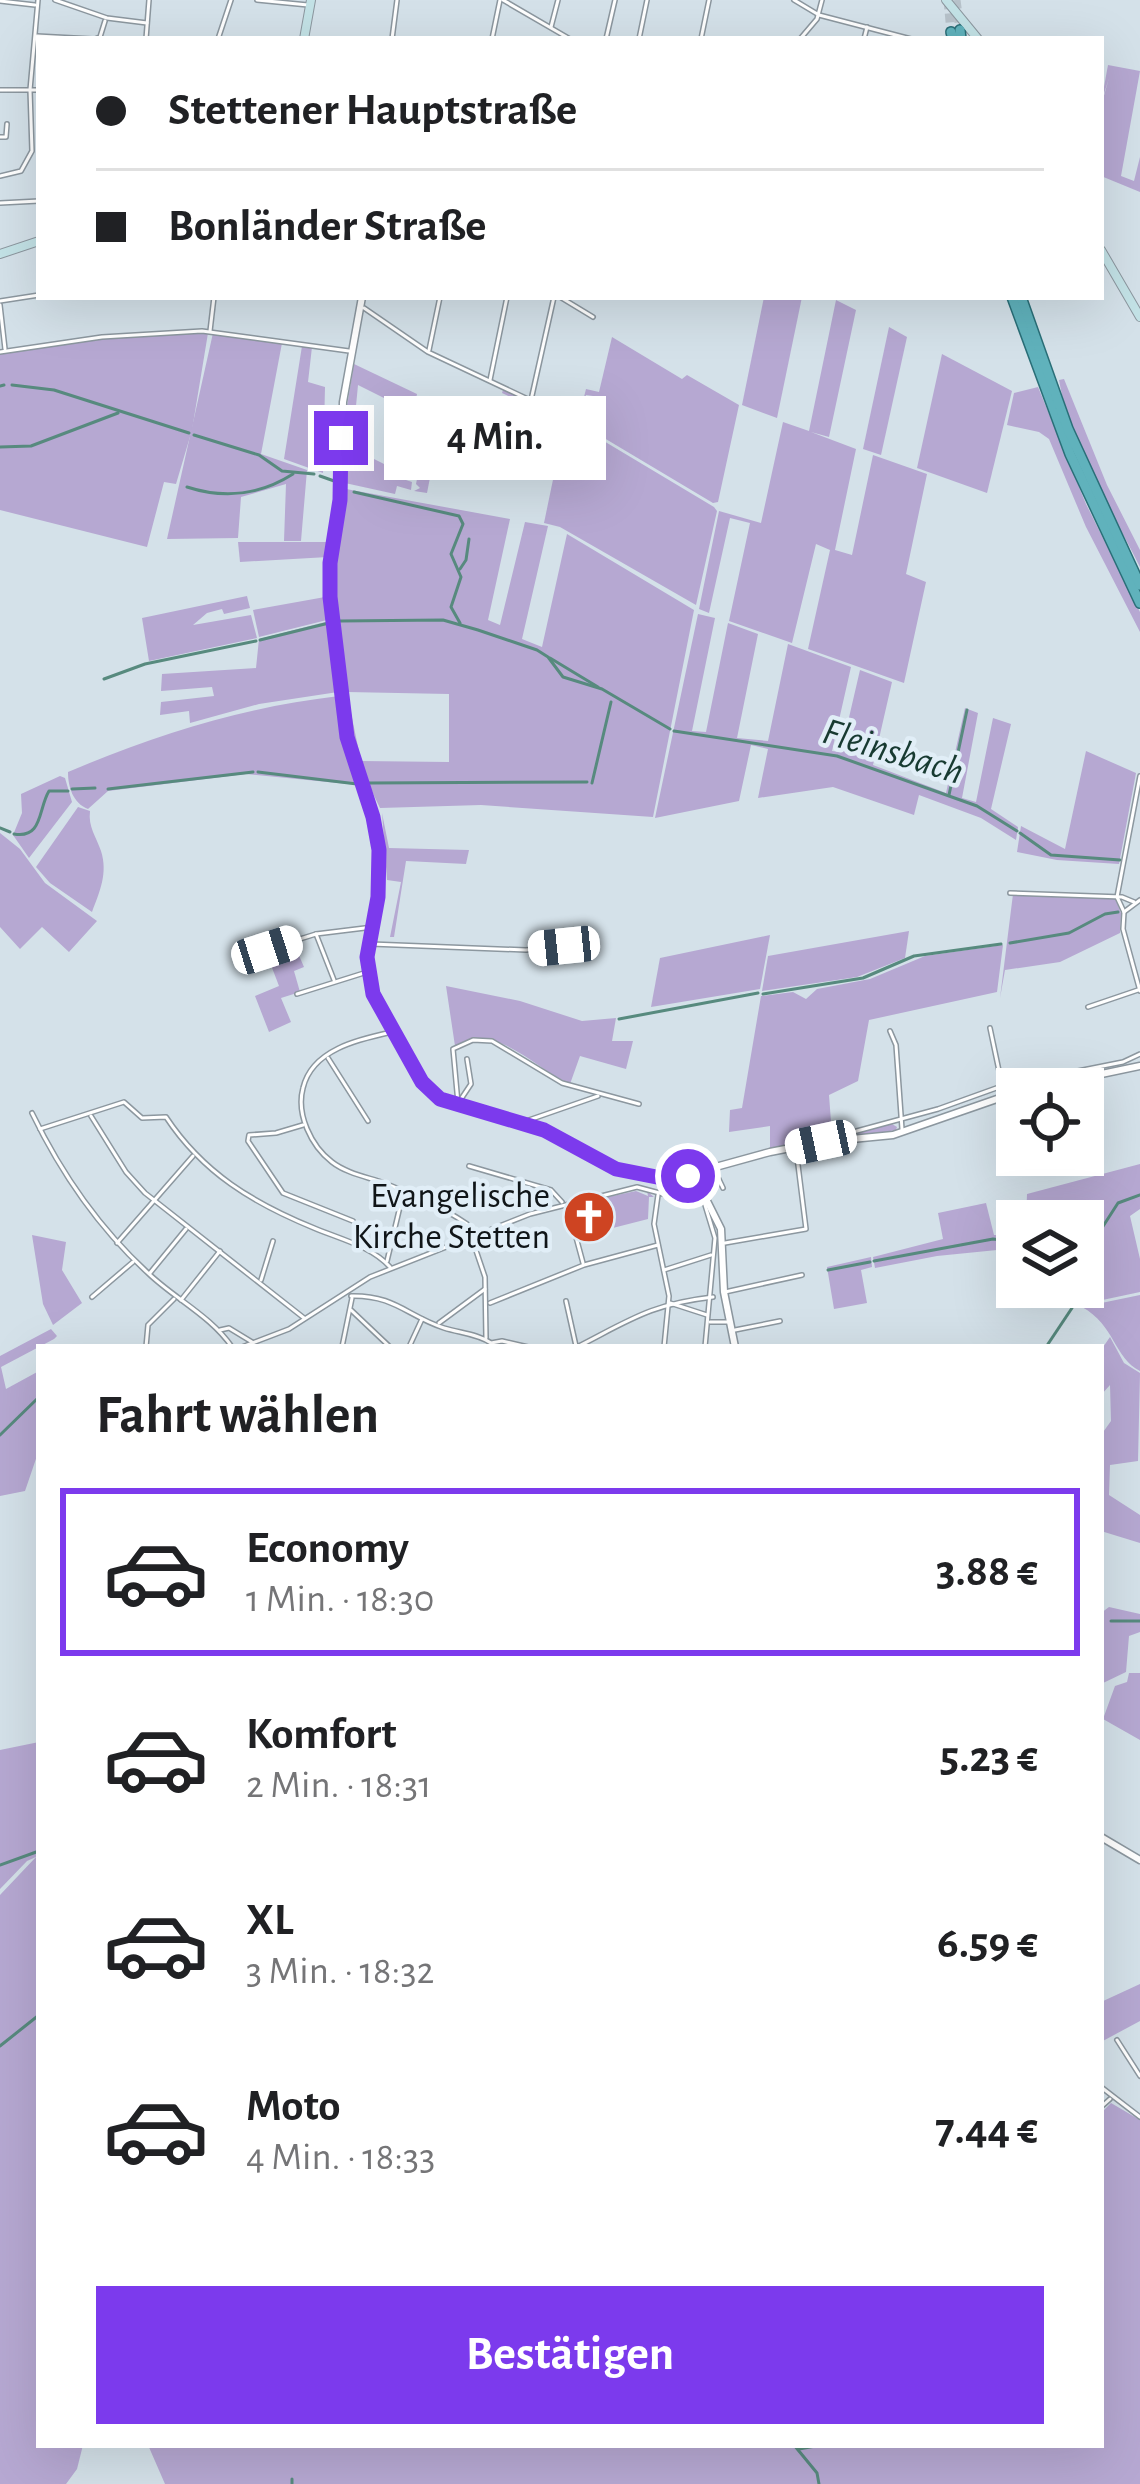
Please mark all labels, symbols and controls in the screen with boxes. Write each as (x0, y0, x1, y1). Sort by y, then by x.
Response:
text: Stettener Hauptstraße (168, 88, 577, 133)
text: Bonländer Straße (168, 204, 487, 249)
callout: 4 Min. (383, 396, 605, 480)
route end (314, 411, 368, 465)
text: 4 Min. (447, 418, 543, 457)
water label: Fleinsbach (818, 712, 968, 792)
car (227, 922, 307, 978)
car (526, 924, 602, 968)
map controls (996, 1068, 1104, 1308)
button: locate (996, 1068, 1104, 1176)
car (782, 1117, 860, 1167)
route start (661, 1149, 715, 1203)
place label: Evangelische Kirche Stetten (353, 1178, 550, 1255)
church icon: Evangelische Kirche Stetten (561, 1189, 617, 1245)
button: layers (996, 1200, 1104, 1308)
text: Fahrt wählen (96, 1389, 379, 1443)
icon: car (102, 1518, 210, 1626)
text: Economy (246, 1526, 409, 1571)
text: 3.88 € (936, 1549, 1038, 1594)
text: 1 Min. · 18:30 (246, 1580, 434, 1619)
icon: car (102, 1704, 210, 1812)
text: Komfort (246, 1712, 396, 1757)
text: 5.23 € (940, 1735, 1038, 1780)
text: 2 Min. · 18:31 (246, 1766, 432, 1805)
icon: car (102, 1890, 210, 1998)
text: XL (246, 1898, 294, 1943)
text: 6.59 € (937, 1921, 1038, 1966)
text: 3 Min. · 18:32 (246, 1952, 434, 1991)
icon: car (102, 2076, 210, 2184)
text: Moto (246, 2084, 341, 2129)
text: 7.44 € (935, 2107, 1038, 2152)
text: 4 Min. · 18:33 (246, 2138, 435, 2177)
button: Bestätigen (96, 2286, 1044, 2424)

